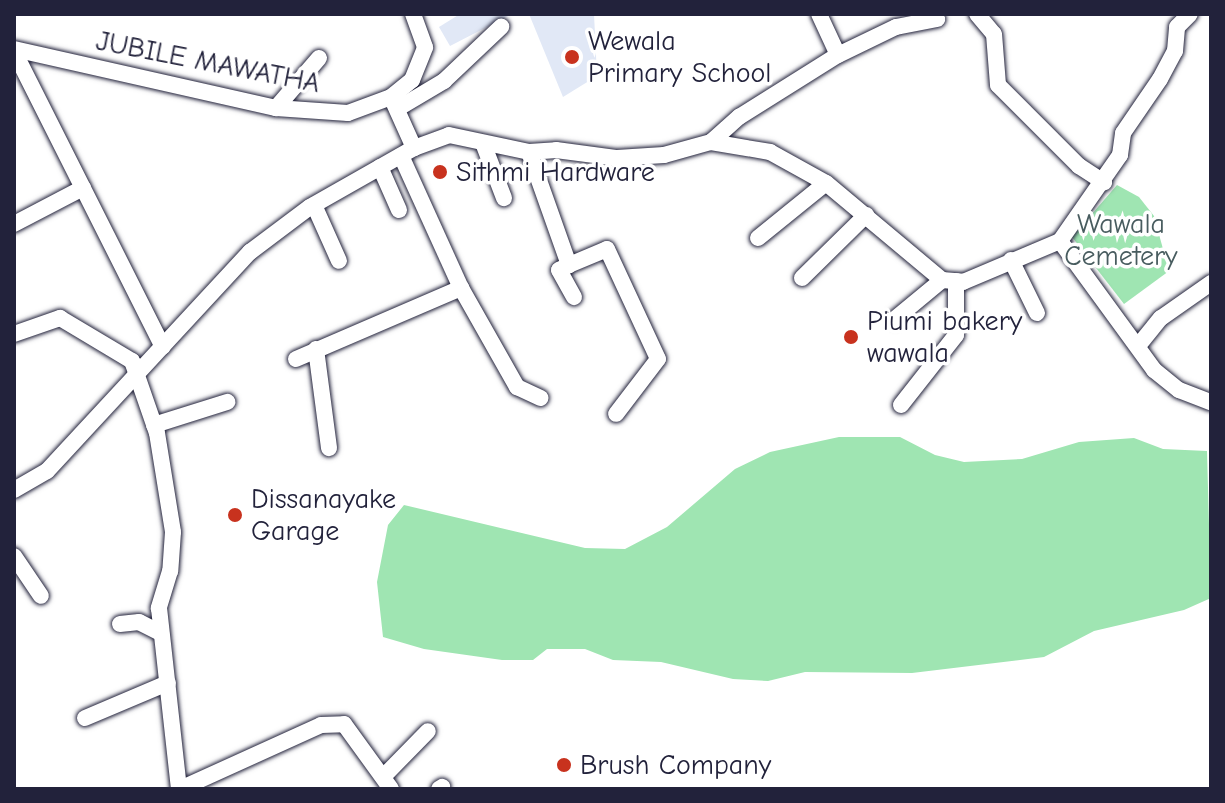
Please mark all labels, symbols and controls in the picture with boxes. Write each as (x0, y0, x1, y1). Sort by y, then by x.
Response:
street label: JUBILE MAWATHA (93, 24, 323, 100)
place label: Wewala Primary School (588, 24, 771, 90)
marker: Wewala Primary School (563, 48, 581, 66)
place label: Sithmi Hardware (456, 155, 655, 189)
marker: Sithmi Hardware (431, 163, 449, 181)
park label: Wawala Cemetery (1064, 207, 1178, 273)
place label: Piumi bakery wawala (867, 304, 1022, 370)
marker: Piumi bakery wawala (842, 328, 860, 346)
place label: Dissanayake Garage (251, 482, 396, 548)
marker: Dissanayake Garage (226, 506, 244, 524)
place label: Brush Company (580, 748, 771, 782)
marker: Brush Company (555, 756, 573, 774)

